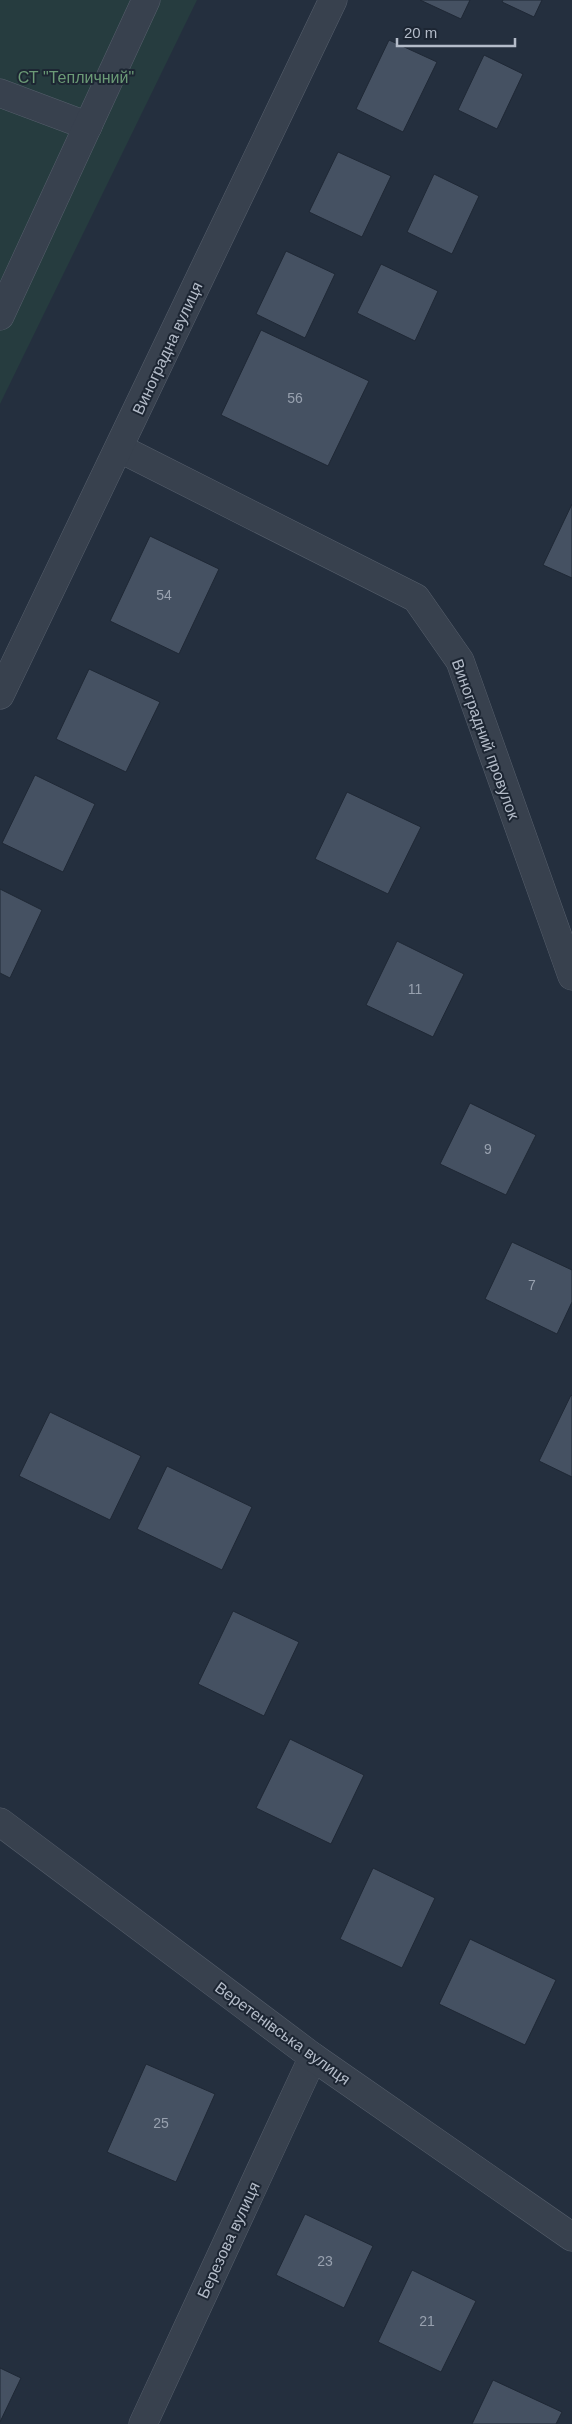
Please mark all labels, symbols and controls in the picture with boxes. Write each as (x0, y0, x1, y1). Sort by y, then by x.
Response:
scale bar (397, 15, 514, 47)
text: 20 m (404, 24, 437, 41)
park label: СТ "Тепличний" (18, 69, 134, 86)
street label: Виноградна вулиця (129, 279, 206, 417)
house number: 56 (287, 390, 303, 406)
house number: 54 (156, 587, 172, 603)
street label: Виноградний провулок (449, 657, 523, 822)
house number: 11 (408, 981, 422, 997)
house number: 9 (484, 1141, 492, 1157)
house number: 7 (528, 1277, 536, 1293)
street label: Веретенівська вулиця (212, 1979, 353, 2088)
house number: 25 (153, 2115, 169, 2131)
street label: Березова вулиця (194, 2179, 263, 2301)
house number: 23 (317, 2253, 333, 2269)
house number: 21 (419, 2313, 435, 2329)

